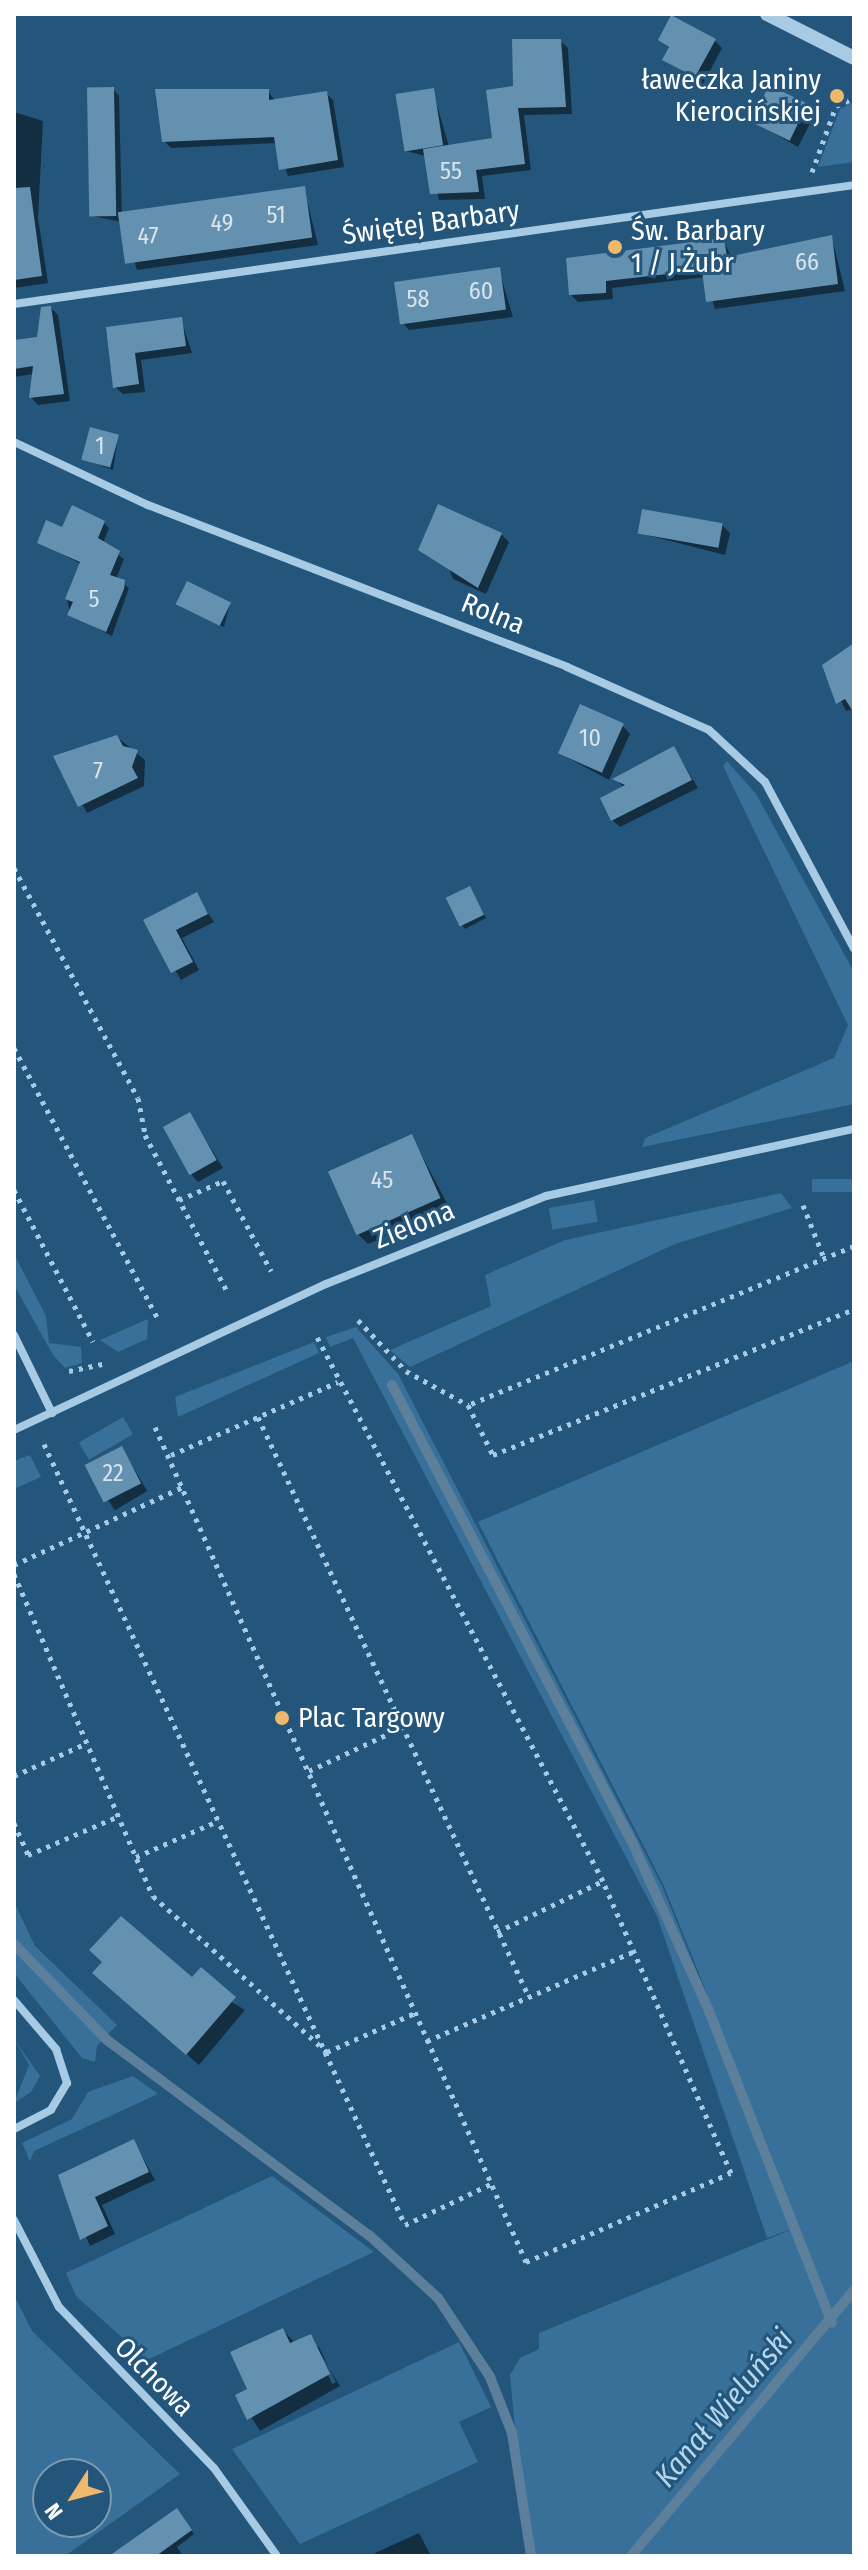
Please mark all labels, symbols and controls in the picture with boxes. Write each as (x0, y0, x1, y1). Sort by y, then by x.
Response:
place label: ławeczka Janiny Kierocińskiej (641, 63, 821, 129)
marker: ławeczka Janiny Kierocińskiej (828, 87, 846, 105)
house number: 55 (440, 158, 462, 186)
street label: Świętej Barbary (340, 194, 522, 252)
house number: 51 (266, 202, 286, 230)
house number: 49 (211, 210, 233, 238)
place label: Św. Barbary 1 / J.Żubr (631, 214, 765, 280)
house number: 47 (138, 223, 158, 251)
marker: Św. Barbary 1 / J.Żubr (606, 238, 624, 256)
house number: 66 (795, 249, 819, 277)
house number: 60 (469, 278, 493, 306)
house number: 58 (406, 286, 430, 314)
house number: 1 (95, 433, 105, 461)
house number: 5 (88, 586, 100, 614)
street label: Rolna (456, 586, 530, 642)
house number: 10 (579, 725, 601, 753)
house number: 7 (93, 758, 103, 786)
house number: 45 (371, 1167, 393, 1195)
street label: Zielona (369, 1194, 459, 1256)
house number: 22 (102, 1460, 124, 1488)
place label: Plac Targowy (298, 1701, 445, 1735)
marker: Plac Targowy (273, 1709, 291, 1727)
water label: Kanał Wieluński (647, 2321, 801, 2495)
street label: Olchowa (107, 2330, 201, 2424)
north arrow (32, 2458, 112, 2538)
text: N (39, 2498, 69, 2524)

